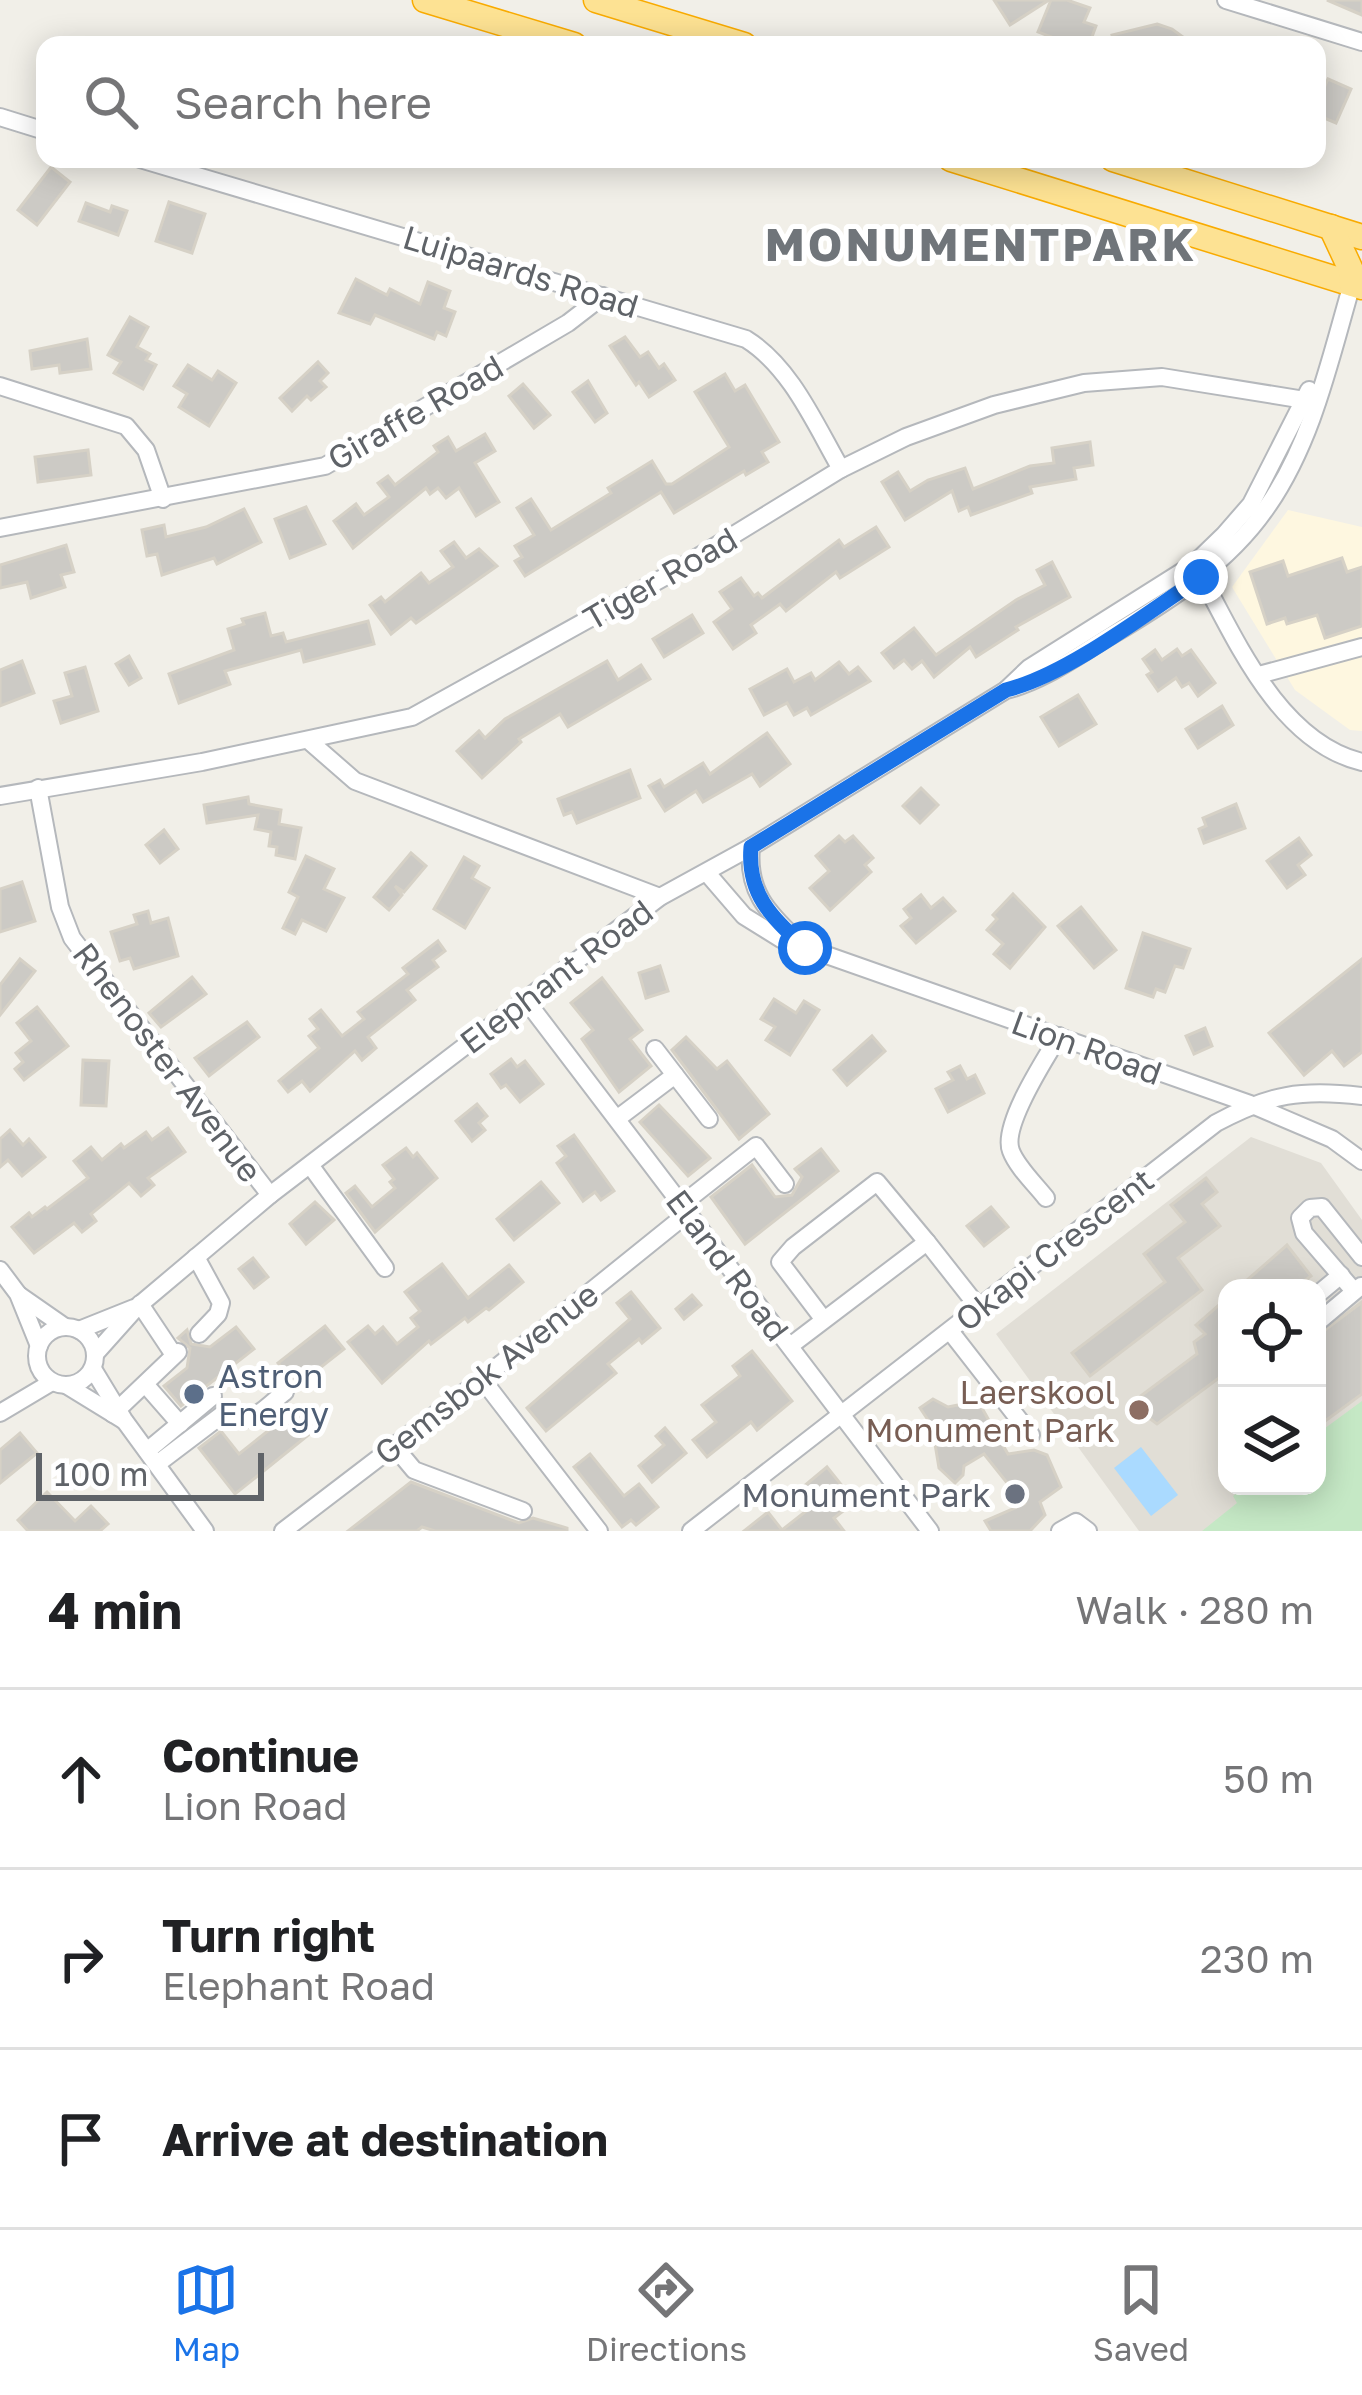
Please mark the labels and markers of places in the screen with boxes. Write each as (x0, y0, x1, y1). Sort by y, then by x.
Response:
place label: Astron Energy (218, 1356, 329, 1433)
place label: Laerskool Monument Park (865, 1372, 1115, 1449)
marker: Astron Energy (181, 1381, 207, 1407)
marker: Laerskool Monument Park (1126, 1397, 1152, 1423)
place label: Monument Park (741, 1475, 991, 1514)
marker: Monument Park (1002, 1481, 1028, 1507)

